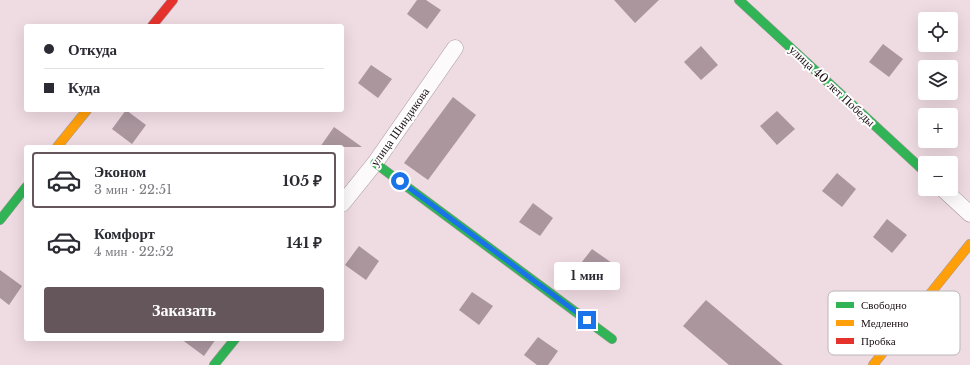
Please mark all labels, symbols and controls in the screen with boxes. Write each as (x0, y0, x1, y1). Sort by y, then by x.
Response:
map controls (918, 12, 958, 196)
button: locate (918, 12, 958, 52)
text: Откуда (68, 40, 117, 59)
street label: улица 40 лет Победы (786, 42, 878, 129)
button: layers (918, 60, 958, 100)
text: Куда (68, 78, 100, 97)
street label: улица Шиндикова (367, 84, 433, 169)
button: + (918, 108, 958, 148)
button: − (918, 156, 958, 196)
icon: car (46, 162, 82, 198)
text: Эконом (94, 162, 146, 181)
text: 105 ₽ (282, 171, 322, 190)
route start (391, 172, 409, 190)
text: 3 мин · 22:51 (94, 181, 172, 198)
icon: car (46, 224, 82, 260)
text: Комфорт (94, 224, 155, 243)
text: 141 ₽ (286, 233, 322, 252)
text: 4 мин · 22:52 (94, 243, 174, 260)
callout: 1 мин (554, 262, 620, 290)
text: 1 мин (571, 267, 603, 284)
button: Заказать (44, 287, 324, 333)
legend (828, 291, 960, 355)
text: Свободно (861, 298, 907, 312)
route end (578, 311, 596, 329)
text: Медленно (861, 316, 909, 330)
text: Пробка (861, 334, 896, 348)

